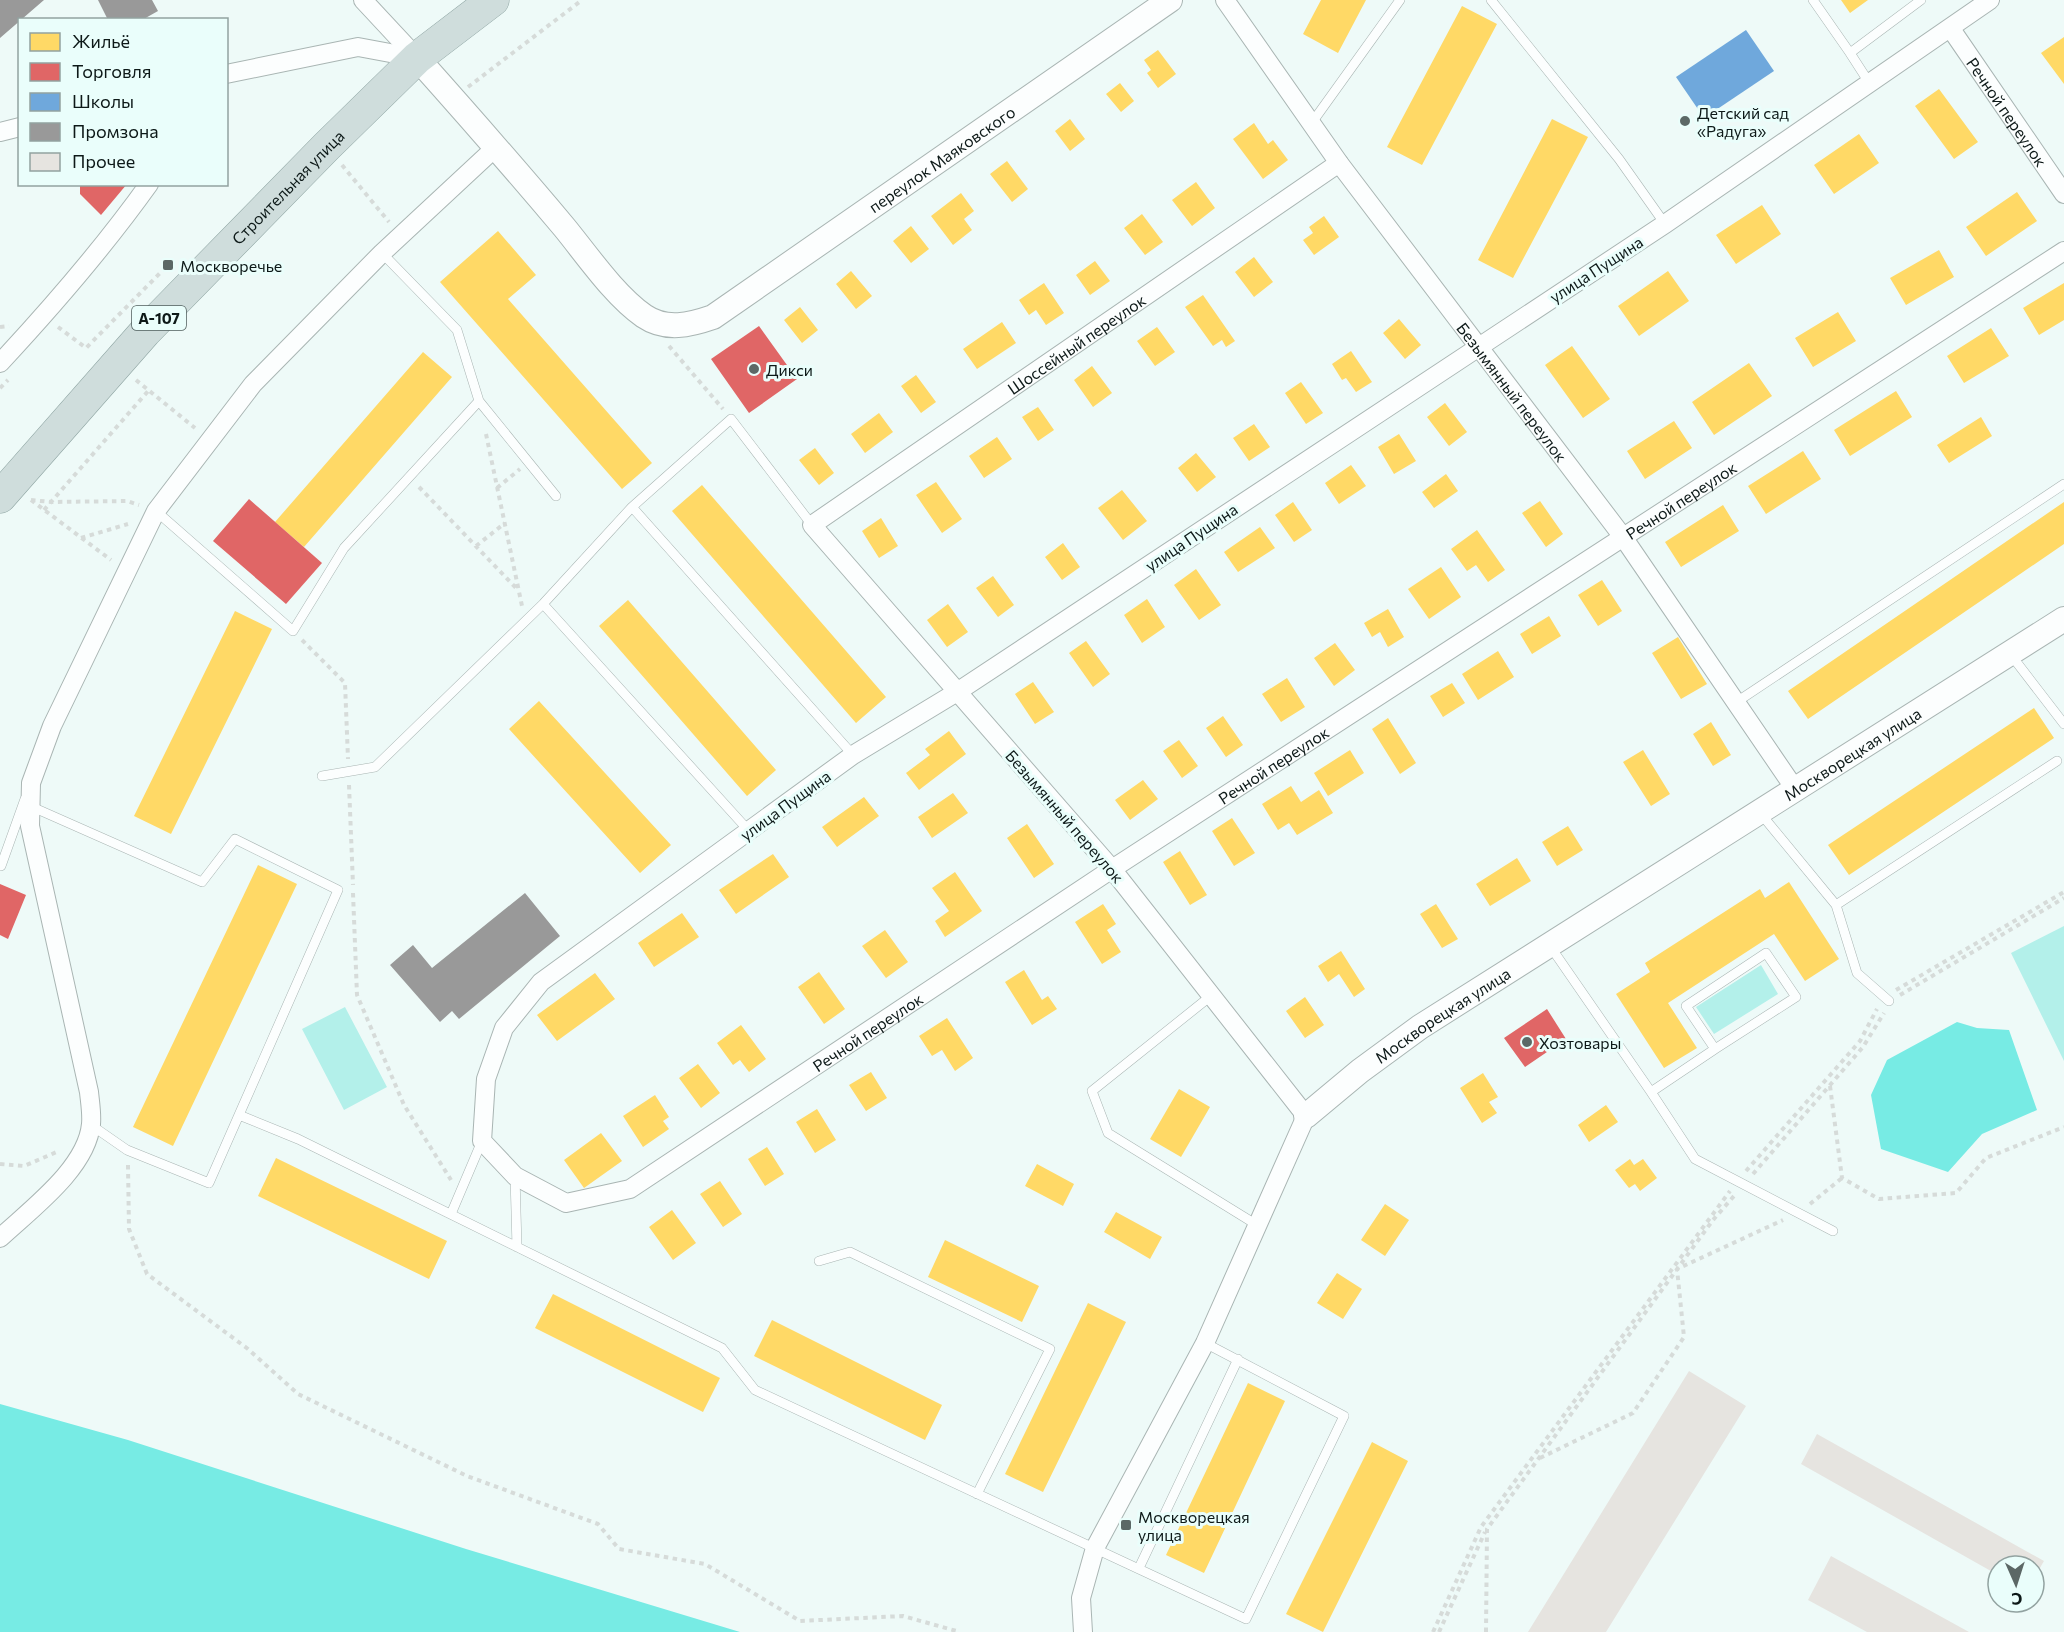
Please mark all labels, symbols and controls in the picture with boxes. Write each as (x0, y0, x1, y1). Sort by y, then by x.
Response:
legend (18, 18, 228, 186)
text: Жильё (72, 30, 130, 52)
street label: Речной переулок (1964, 53, 2052, 170)
text: Торговля (72, 60, 151, 82)
text: Школы (72, 90, 134, 112)
street label: переулок Маяковского (865, 101, 1018, 216)
place label: Детский сад «Радуга» (1697, 103, 1789, 140)
marker: Детский сад «Радуга» (1678, 114, 1692, 128)
text: Промзона (72, 120, 159, 142)
street label: Строительная улица (227, 126, 347, 248)
text: Прочее (72, 150, 135, 172)
street label: улица Пущина (1546, 232, 1646, 306)
place label: Москворечье (180, 256, 282, 275)
marker: Москворечье (161, 258, 175, 272)
street label: Шоссейный переулок (1004, 289, 1149, 398)
road number: А-107 (132, 306, 186, 330)
street label: Безымянный переулок (1454, 318, 1572, 465)
place label: Дикси (766, 360, 813, 379)
marker: Дикси (747, 362, 761, 376)
street label: Речной переулок (1622, 457, 1740, 543)
street label: улица Пущина (1141, 499, 1241, 575)
street label: Москворецкая улица (1780, 703, 1924, 804)
street label: Речной переулок (1214, 721, 1332, 807)
street label: Безымянный переулок (1002, 746, 1128, 887)
street label: улица Пущина (736, 766, 834, 844)
street label: Москворецкая улица (1371, 963, 1513, 1067)
street label: Речной переулок (809, 988, 926, 1075)
place label: Хозтовары (1539, 1033, 1621, 1052)
marker: Хозтовары (1520, 1035, 1534, 1049)
place label: Москворецкая улица (1138, 1507, 1250, 1544)
marker: Москворецкая улица (1119, 1518, 1133, 1532)
north arrow (1986, 1554, 2046, 1614)
text: С (2011, 1590, 2023, 1609)

